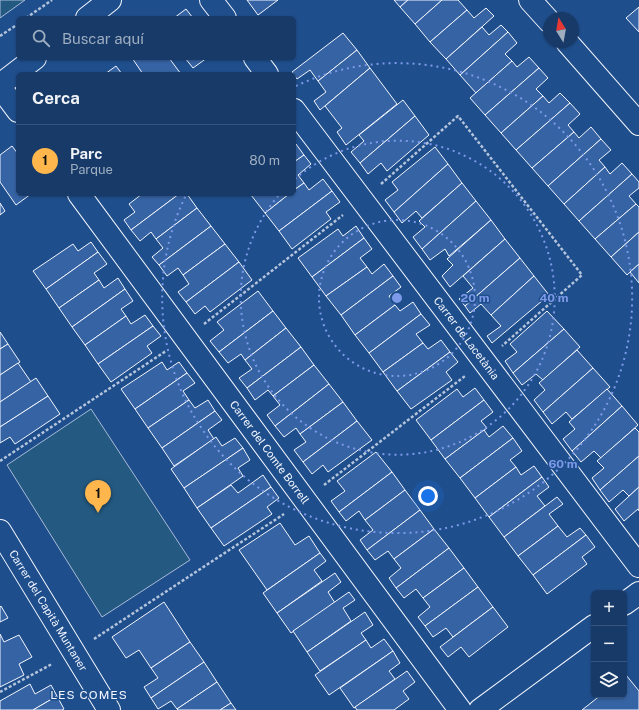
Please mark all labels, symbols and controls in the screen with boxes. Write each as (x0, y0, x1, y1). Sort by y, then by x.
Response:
north arrow (543, 12, 579, 48)
search box (16, 16, 296, 60)
icon: search (30, 27, 52, 49)
text: Buscar aquí (62, 30, 144, 47)
text: Cerca (32, 88, 80, 108)
text: Parc (70, 145, 102, 162)
text: 1 (42, 153, 48, 168)
text: 80 m (249, 153, 280, 168)
text: Parque (70, 162, 113, 177)
centre of rings (390, 291, 404, 305)
text: 20 m (461, 291, 490, 305)
text: 40 m (539, 291, 569, 305)
street label: Carrer de Lacetània (431, 294, 502, 382)
street label: Carrer del Comte Borrell (228, 398, 312, 506)
text: 60 m (548, 457, 578, 471)
pin: 1 (85, 480, 111, 513)
your location (418, 486, 438, 506)
street label: Carrer del Capità Muntaner (7, 548, 90, 673)
map controls (591, 590, 627, 698)
button: + (591, 590, 627, 626)
button: − (591, 626, 627, 662)
button: layers (591, 662, 627, 698)
district label: LES COMES (50, 688, 128, 702)

